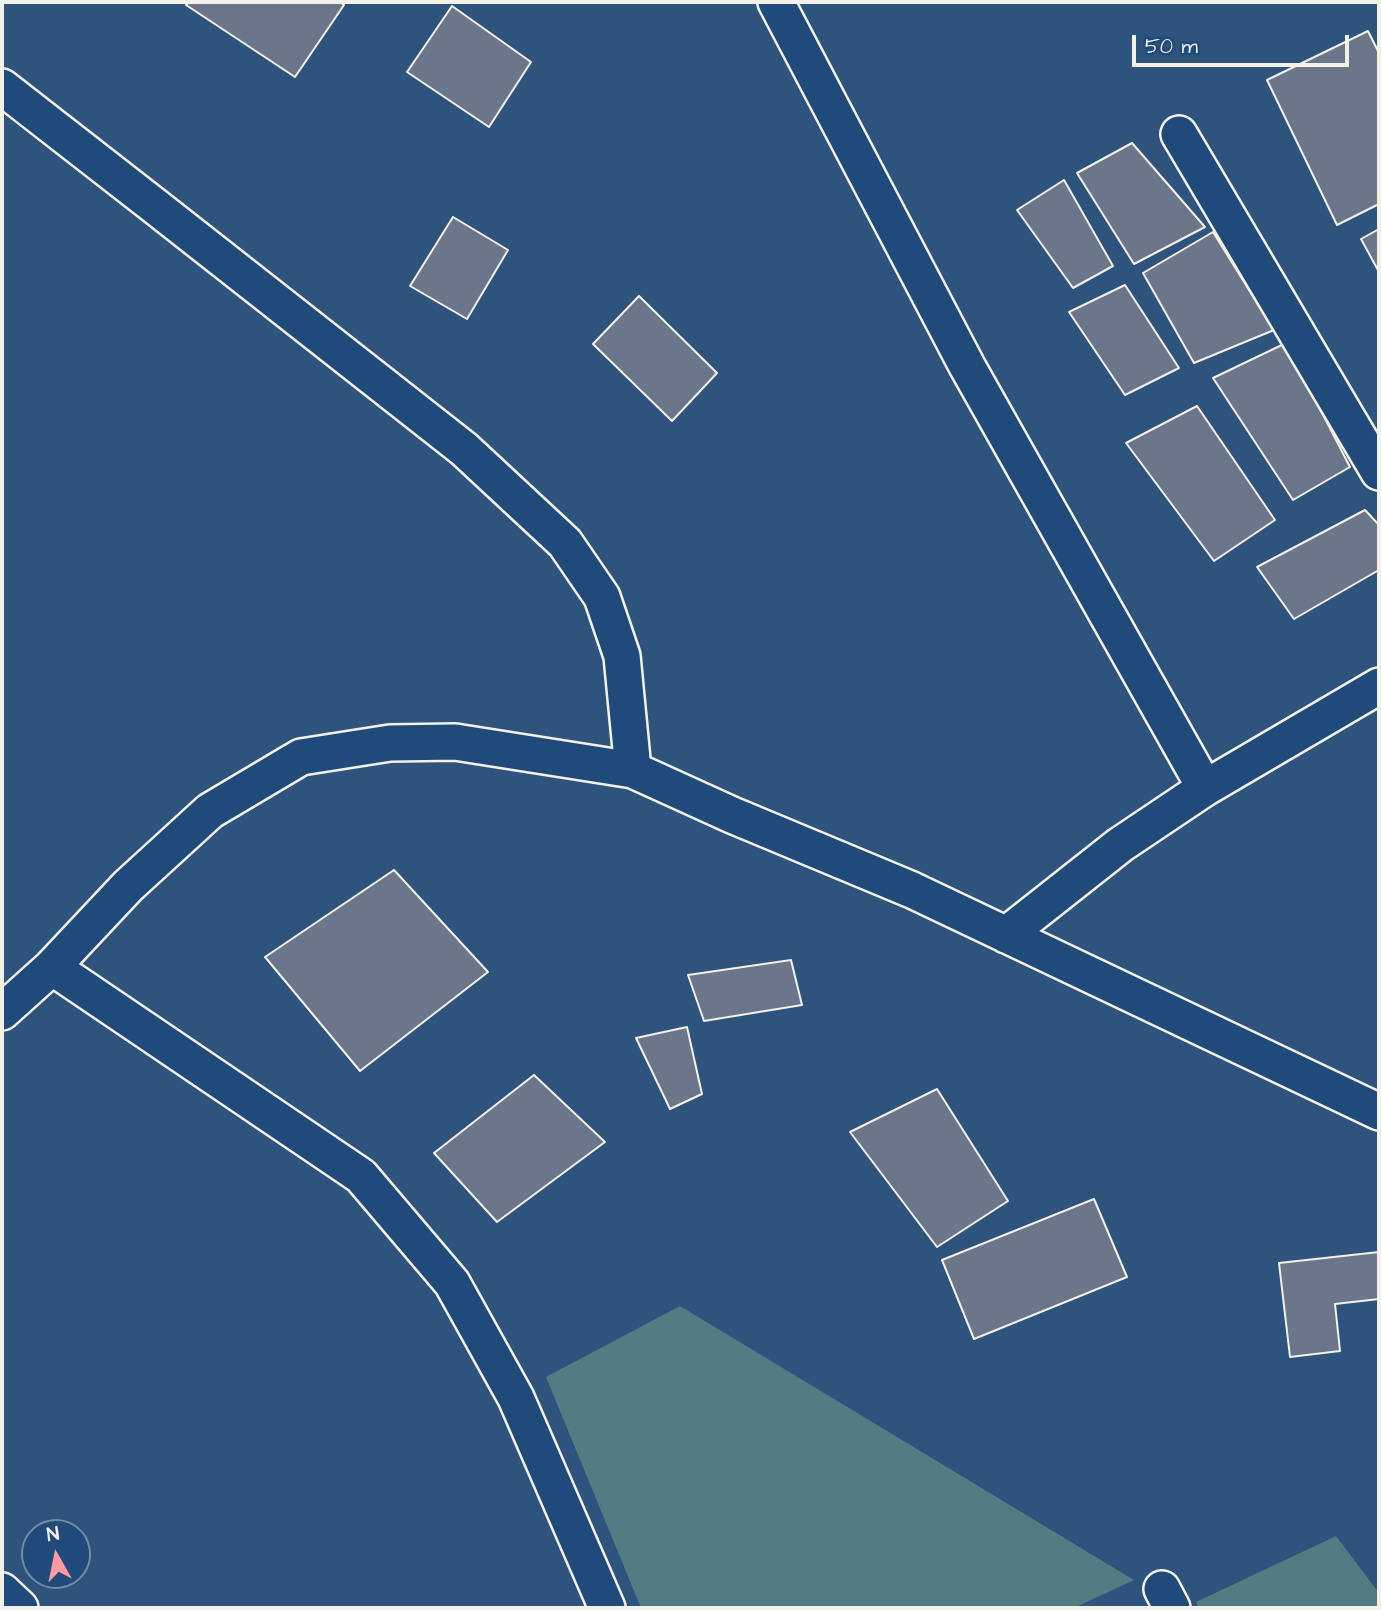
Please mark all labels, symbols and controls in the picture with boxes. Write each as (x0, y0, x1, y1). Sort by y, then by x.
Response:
scale bar (1136, 21, 1353, 65)
text: 50 m (1145, 32, 1198, 61)
north arrow (21, 1519, 91, 1589)
text: N (45, 1520, 61, 1549)

